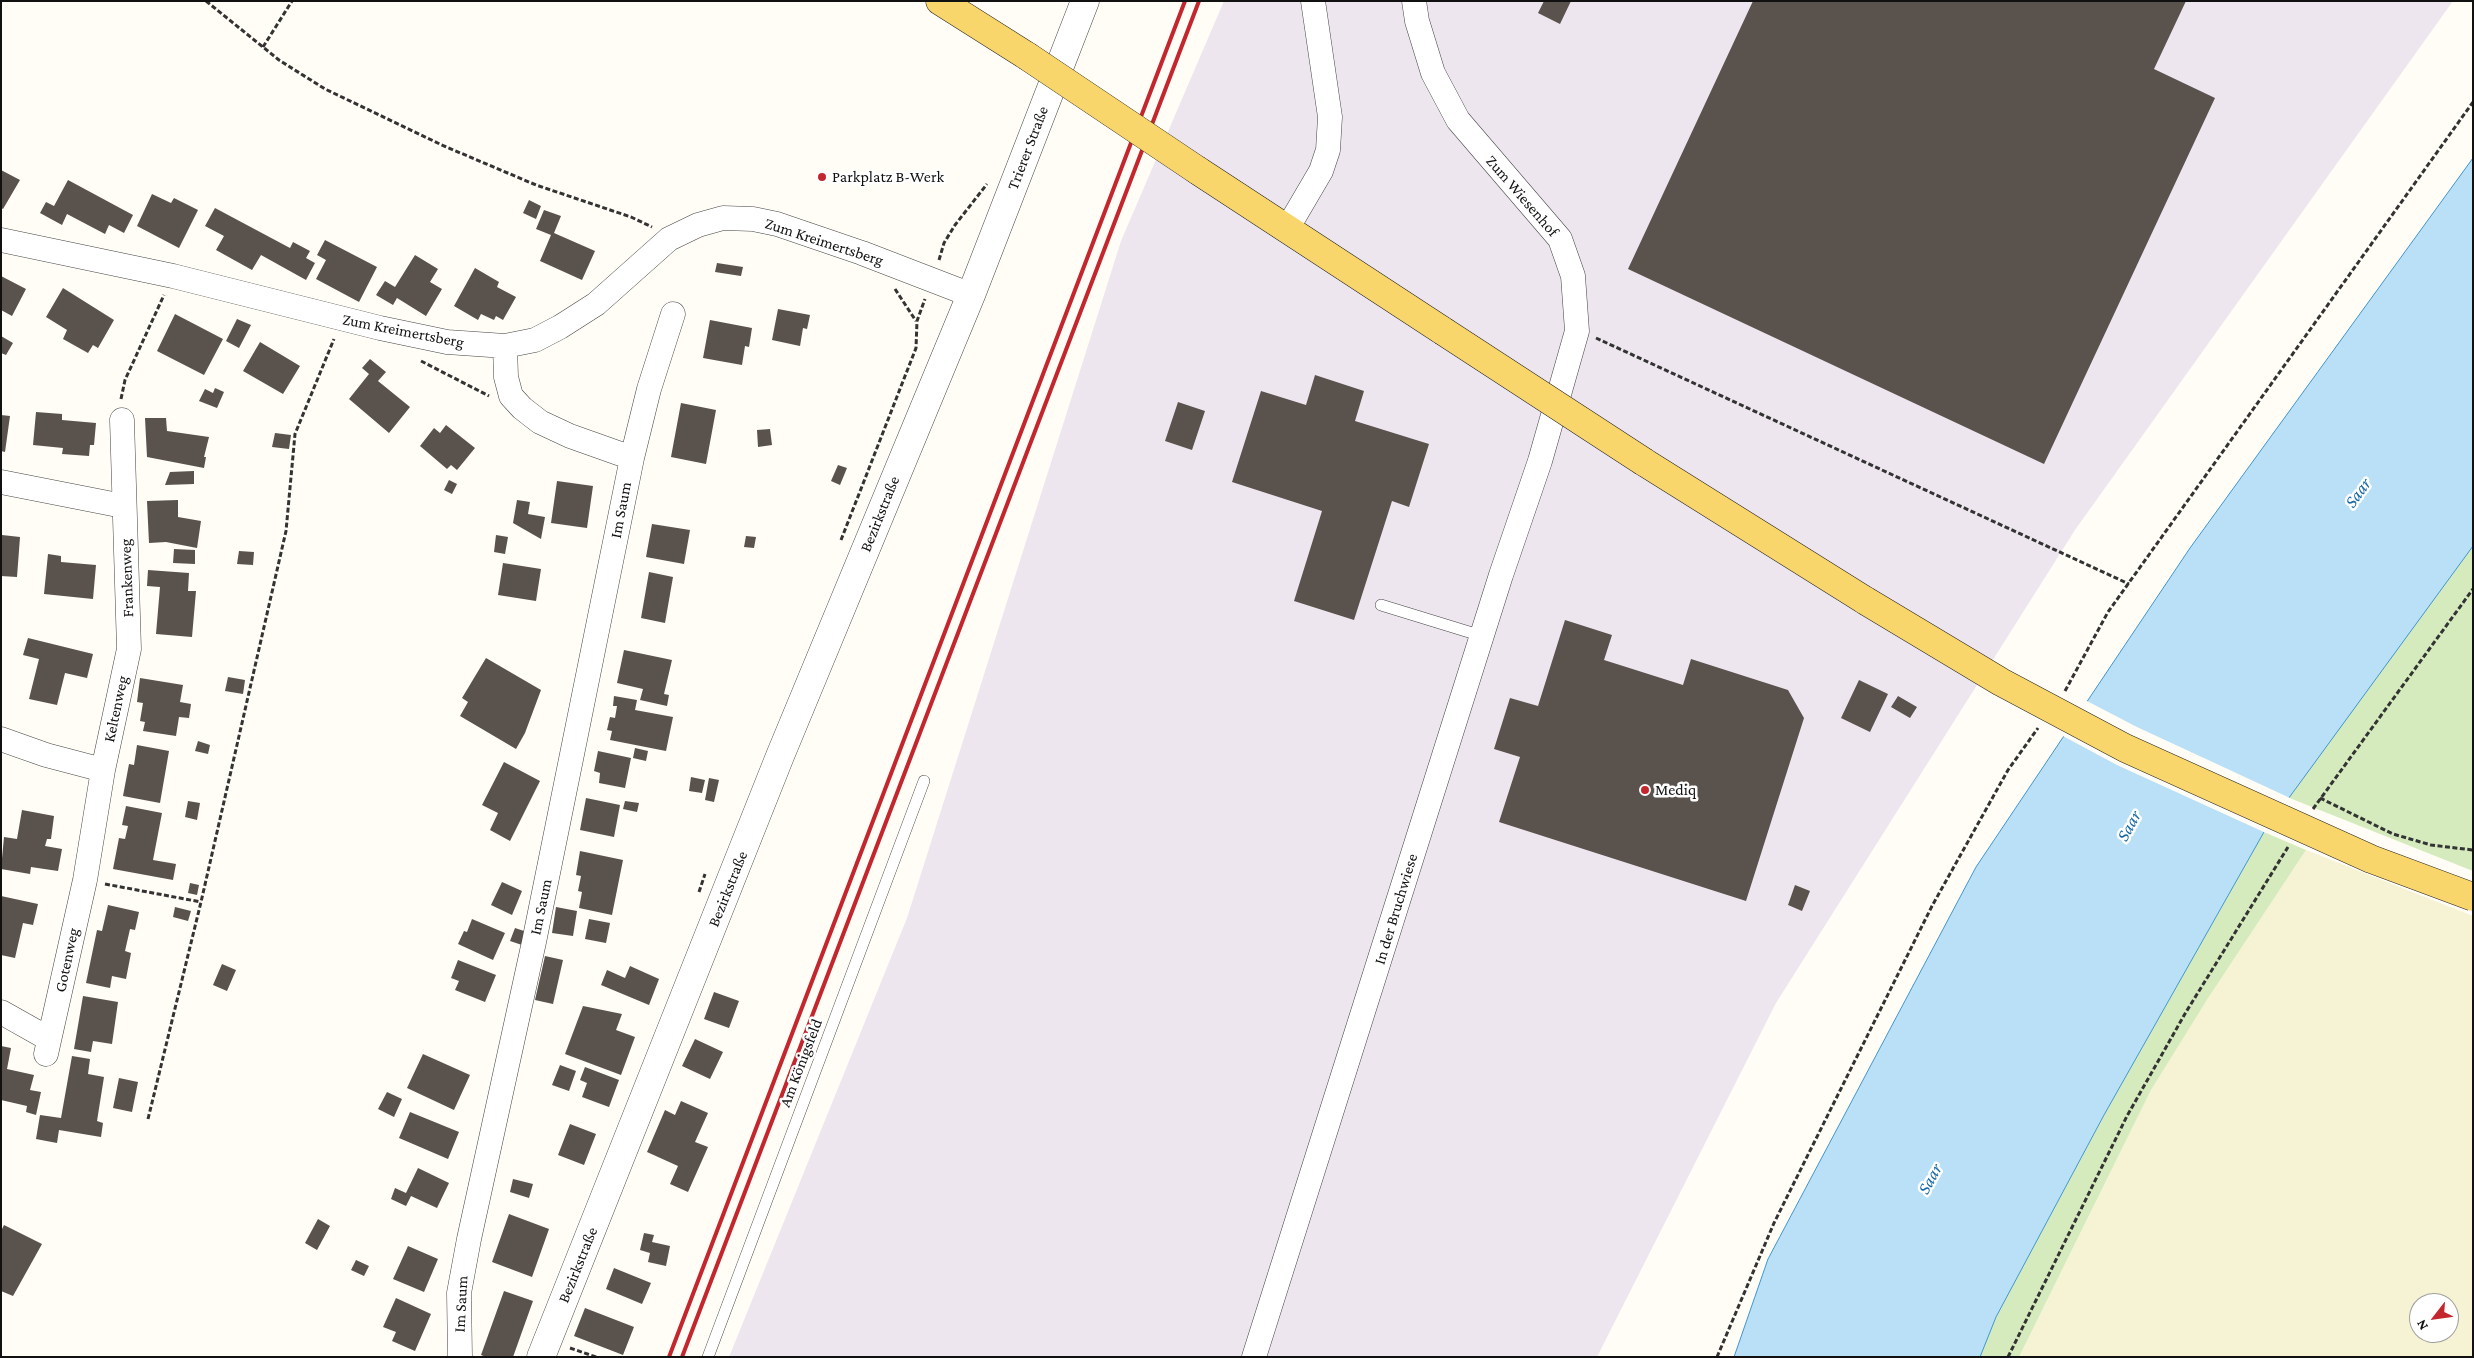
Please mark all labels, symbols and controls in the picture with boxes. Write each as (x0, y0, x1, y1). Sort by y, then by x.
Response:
street label: Trierer Straße (1003, 103, 1053, 193)
street label: Zum Wiesenhof (1482, 151, 1562, 241)
place label: Parkplatz B-Werk (832, 167, 944, 187)
marker: Parkplatz B-Werk (816, 171, 828, 183)
street label: Zum Kreimertsberg (762, 214, 886, 270)
street label: Zum Kreimertsberg (341, 310, 465, 352)
street label: Bezirkstraße (856, 473, 904, 555)
water label: Saar (2340, 474, 2376, 512)
street label: Im Saum (606, 480, 636, 540)
street label: Frankenweg (116, 538, 138, 618)
street label: Keltenweg (100, 674, 132, 744)
place label: Mediq (1655, 780, 1696, 800)
marker: Mediq (1639, 784, 1651, 796)
water label: Saar (2112, 807, 2146, 845)
street label: Bezirkstraße (704, 848, 752, 930)
street label: In der Bruchwiese (1370, 851, 1422, 967)
street label: Im Saum (526, 877, 556, 937)
street label: Gotenweg (51, 926, 83, 994)
street label: Am Königsfeld (775, 1016, 827, 1110)
water label: Saar (1913, 1160, 1947, 1198)
street label: Bezirkstraße (554, 1224, 602, 1306)
street label: Im Saum (450, 1275, 472, 1333)
north arrow (2409, 1293, 2459, 1343)
text: N (2413, 1317, 2431, 1333)

